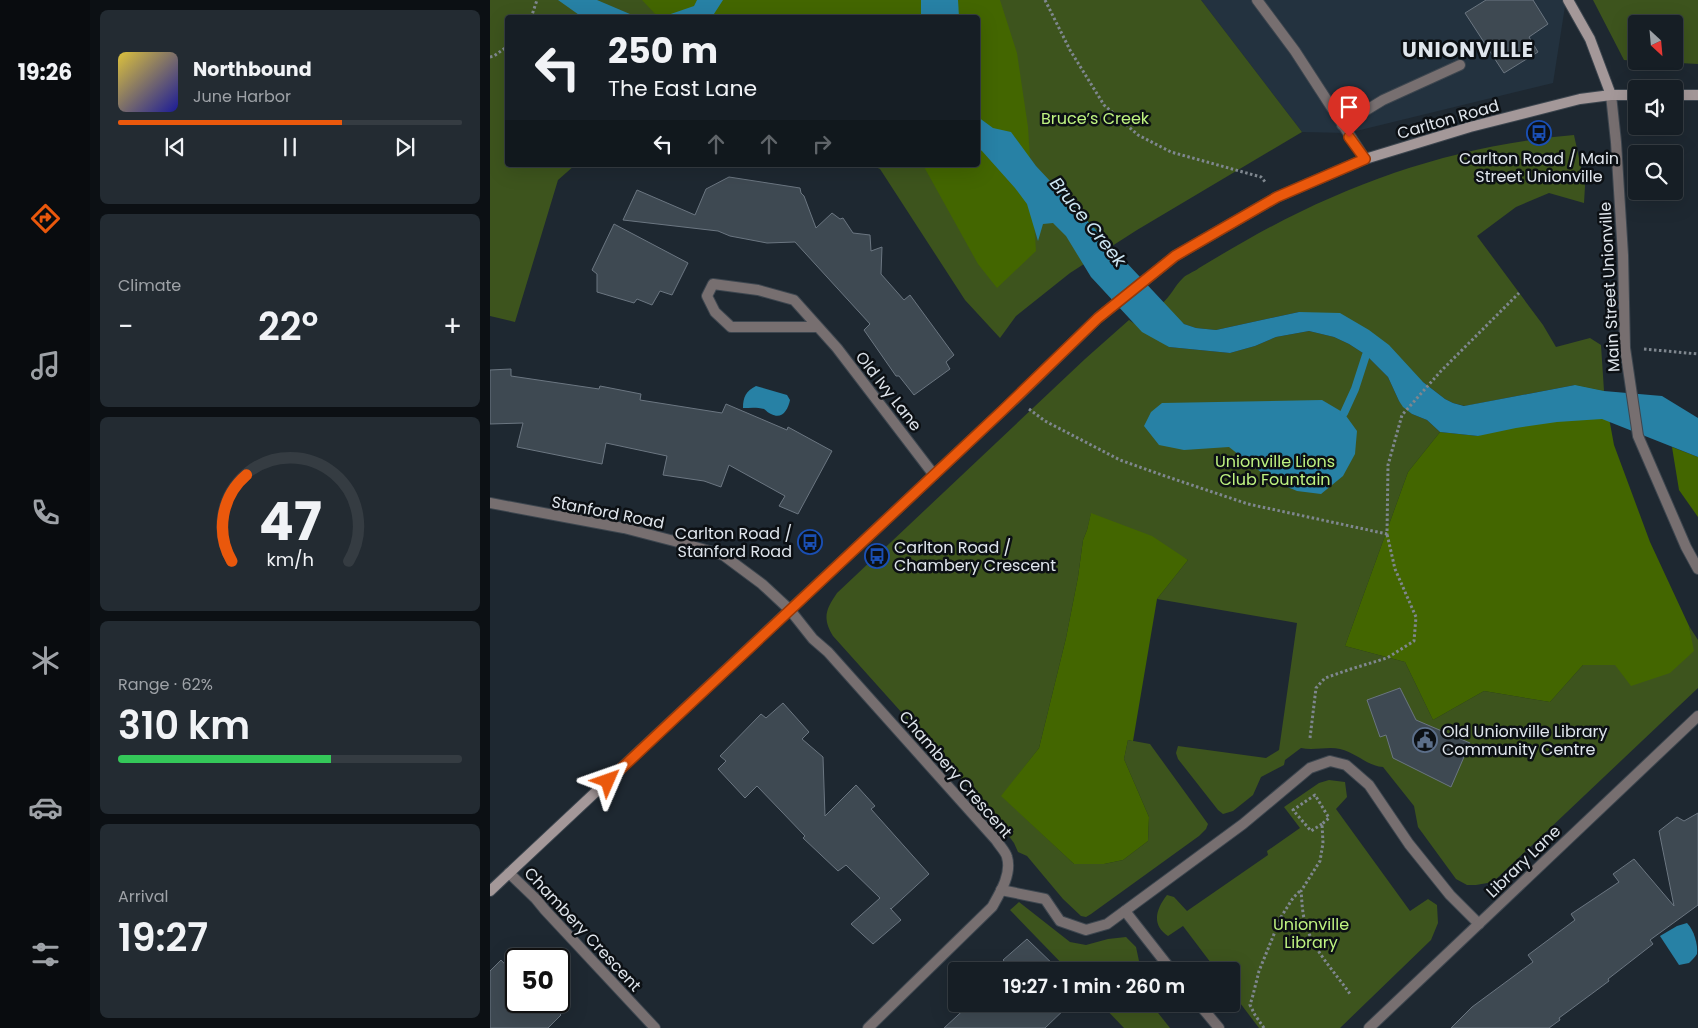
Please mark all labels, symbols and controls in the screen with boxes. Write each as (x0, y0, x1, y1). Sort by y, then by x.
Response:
north arrow (1628, 15, 1682, 70)
map controls (1628, 15, 1683, 200)
text: 250 m (608, 26, 718, 75)
icon: left (525, 35, 590, 100)
district label: UNIONVILLE (1402, 35, 1534, 64)
text: Northbound (193, 56, 312, 83)
text: 19:26 (18, 57, 72, 88)
text: The East Lane (608, 73, 757, 104)
button: sound (1628, 80, 1683, 135)
text: June Harbor (193, 85, 291, 108)
pin (1328, 86, 1370, 137)
icon: arrive (1335, 93, 1363, 121)
street label: Carlton Road (1394, 94, 1502, 145)
park label: Bruce’s Creek (1041, 107, 1150, 130)
bus stop icon: Carlton Road / Main Street Unionville (1526, 120, 1552, 146)
icon: left (649, 130, 677, 158)
icon: ahead (702, 130, 730, 158)
icon: ahead (755, 130, 783, 158)
icon: right (808, 130, 836, 158)
icon: previous (161, 133, 189, 161)
icon: pause (276, 133, 304, 161)
icon: next (391, 133, 419, 161)
button: search (1628, 145, 1683, 200)
place label: Carlton Road / Main Street Unionville (1459, 147, 1619, 188)
water label: Bruce Creek (1044, 171, 1133, 272)
icon: directions (28, 201, 63, 236)
street label: Main Street Unionville (1594, 201, 1625, 373)
text: Climate (118, 274, 181, 297)
text: 22° (258, 300, 318, 353)
text: − (118, 307, 133, 346)
text: + (443, 307, 462, 346)
street label: Old Ivy Lane (850, 347, 927, 436)
icon: music (28, 348, 63, 383)
park label: Unionville Lions Club Fountain (1215, 450, 1335, 491)
text: 47 (258, 485, 322, 558)
street label: Stanford Road (550, 490, 666, 535)
icon: phone (28, 495, 63, 530)
place label: Carlton Road / Stanford Road (675, 522, 792, 563)
bus stop icon: Carlton Road / Stanford Road (797, 529, 823, 555)
place label: Carlton Road / Chambery Crescent (894, 536, 1056, 577)
bus stop icon: Carlton Road / Chambery Crescent (864, 543, 890, 569)
text: km/h (266, 547, 314, 572)
icon: climate (28, 643, 63, 678)
text: Range · 62% (118, 673, 213, 696)
text: 310 km (118, 699, 250, 752)
street label: Chambery Crescent (894, 706, 1018, 843)
place label: Old Unionville Library Community Centre (1442, 720, 1607, 761)
public building icon: Old Unionville Library Community Centre (1412, 727, 1438, 753)
position arrow (581, 754, 633, 806)
icon: car (28, 790, 63, 825)
street label: Library Lane (1481, 820, 1566, 903)
street label: Chambery Crescent (519, 862, 646, 997)
text: Arrival (118, 885, 168, 908)
text: 19:27 (118, 911, 208, 964)
park label: Unionville Library (1273, 913, 1349, 954)
icon: filters (28, 937, 63, 972)
speed limit sign: 50 (505, 948, 570, 1013)
text: 19:27 · 1 min · 260 m (1003, 973, 1185, 1000)

